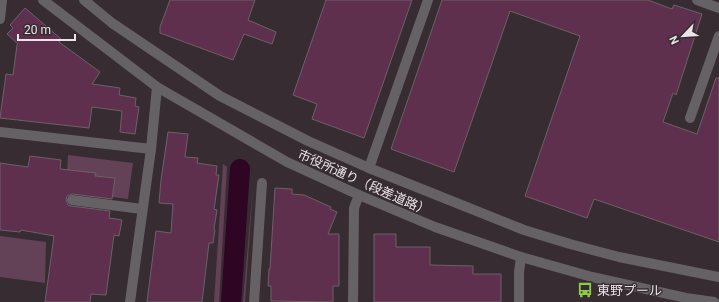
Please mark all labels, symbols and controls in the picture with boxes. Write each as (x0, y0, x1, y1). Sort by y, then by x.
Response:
scale bar (18, 16, 75, 42)
north arrow (663, 16, 703, 56)
text: 20 m (24, 23, 51, 37)
text: N (667, 34, 682, 46)
street label: 市役所通り（段差道路） (295, 147, 432, 218)
bus stop icon: 東野プール (576, 281, 594, 299)
place label: 東野プール (597, 283, 662, 298)

